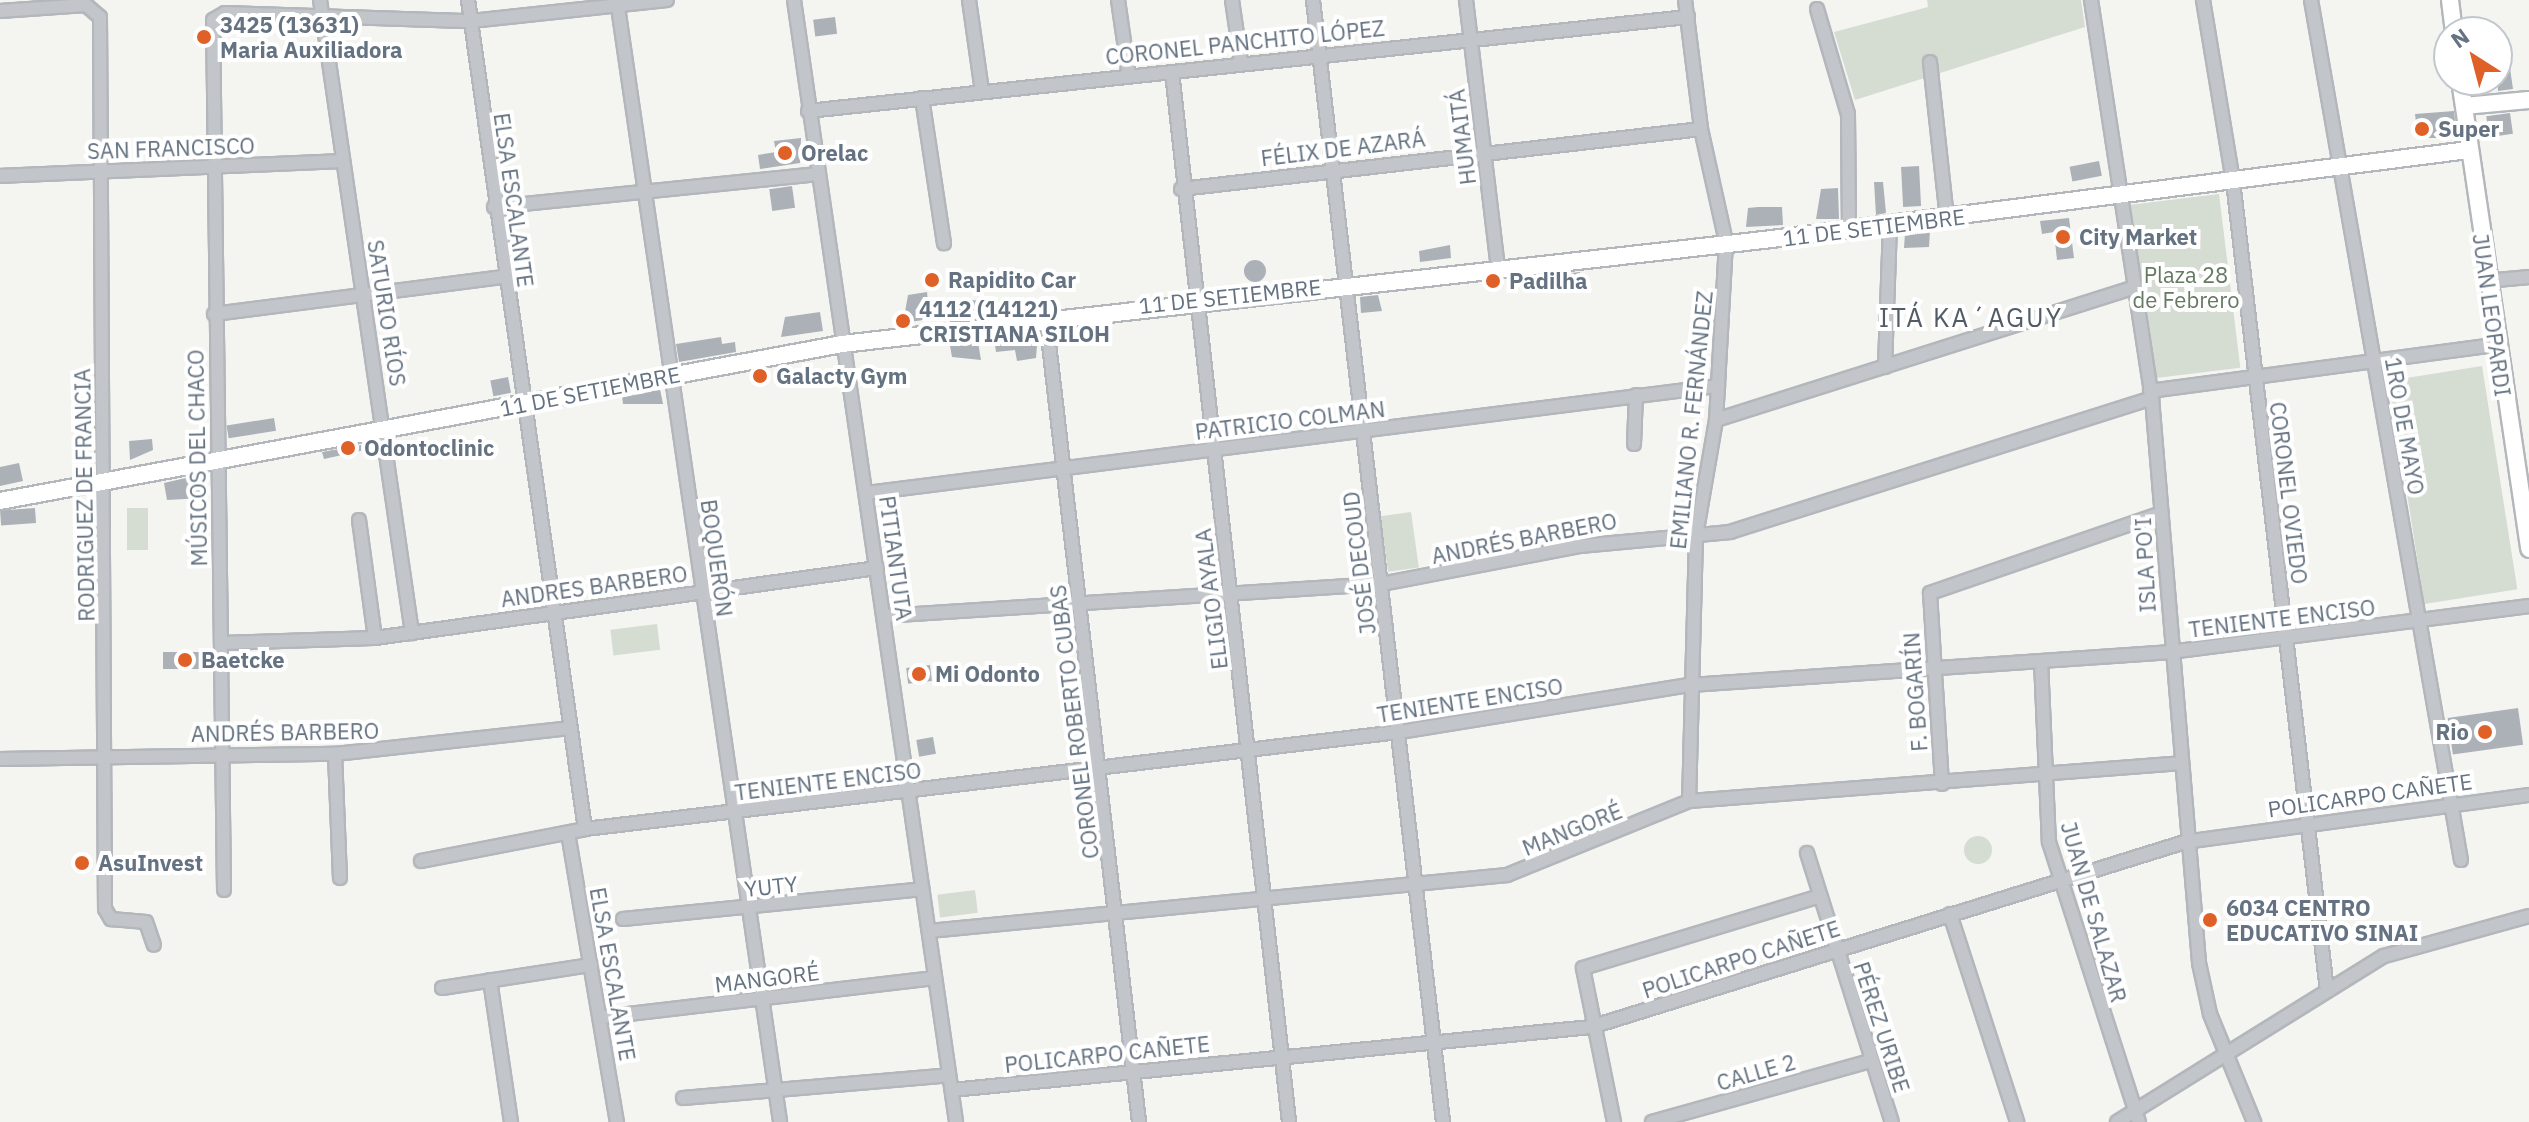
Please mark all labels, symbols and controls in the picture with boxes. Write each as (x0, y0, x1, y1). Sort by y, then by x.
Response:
place label: 3425 (13631) Maria Auxiliadora (220, 11, 403, 62)
street label: CORONEL PANCHITO LÓPEZ (1104, 14, 1386, 70)
north arrow (2433, 16, 2513, 96)
text: N (2445, 21, 2475, 54)
marker: 3425 (13631) Maria Auxiliadora (195, 28, 213, 46)
street label: HUMAITÁ (1443, 88, 1481, 186)
street label: ELSA ESCALANTE (489, 111, 539, 289)
place label: Super (2438, 116, 2499, 142)
marker: Super (2413, 120, 2431, 138)
street label: FÉLIX DE AZARÁ (1259, 125, 1427, 171)
street label: SAN FRANCISCO (87, 132, 255, 164)
place label: Orelac (801, 140, 868, 166)
marker: Orelac (776, 144, 794, 162)
street label: 11 DE SETIEMBRE (1781, 203, 1967, 251)
place label: City Market (2079, 224, 2197, 250)
marker: City Market (2054, 228, 2072, 246)
street label: JUAN LEOPARDI (2468, 232, 2516, 398)
street label: SATURIO RÍOS (362, 238, 412, 388)
park label: Plaza 28 de Febrero (2133, 261, 2239, 312)
place label: Rapidito Car (948, 267, 1076, 293)
place label: Padilha (1509, 268, 1588, 294)
marker: Rapidito Car (923, 271, 941, 289)
marker: Padilha (1484, 272, 1502, 290)
street label: 11 DE SETIEMBRE (1138, 273, 1322, 319)
street label: EMILIANO R. FERNÁNDEZ (1664, 289, 1718, 551)
place label: 4112 (14121) CRISTIANA SILOH (919, 295, 1110, 346)
district label: ITÁ KA´AGUY (1879, 302, 2063, 334)
marker: 4112 (14121) CRISTIANA SILOH (894, 312, 912, 330)
street label: MÚSICOS DEL CHACO (182, 349, 212, 567)
street label: 1RO DE MAYO (2380, 355, 2430, 497)
street label: 11 DE SETIEMBRE (498, 361, 682, 421)
place label: Galacty Gym (776, 363, 907, 389)
marker: Galacty Gym (751, 367, 769, 385)
street label: RODRIGUEZ DE FRANCIA (69, 368, 99, 622)
street label: PATRICIO COLMAN (1194, 395, 1386, 445)
street label: CORONEL OVIEDO (2265, 400, 2313, 586)
place label: Odontoclinic (364, 435, 494, 461)
marker: Odontoclinic (339, 439, 357, 457)
street label: JOSÉ DECOUD (1337, 490, 1381, 636)
street label: PITIANTUTA (874, 494, 918, 622)
street label: BOQUERÓN (696, 498, 738, 618)
street label: ANDRÉS BARBERO (1429, 507, 1619, 569)
street label: ISLA PO'I (2129, 517, 2161, 613)
street label: ELIGIO AYALA (1189, 527, 1233, 671)
street label: ANDRES BARBERO (499, 560, 689, 612)
street label: CORONEL ROBERTO CUBAS (1044, 584, 1104, 860)
street label: TENIENTE ENCISO (2187, 593, 2377, 643)
street label: F. BOGARÍN (1898, 631, 1932, 753)
place label: Baetcke (201, 647, 285, 673)
marker: Baetcke (176, 651, 194, 669)
place label: Mi Odonto (935, 661, 1040, 687)
marker: Mi Odonto (910, 665, 928, 683)
street label: TENIENTE ENCISO (1375, 672, 1565, 728)
street label: ANDRÉS BARBERO (191, 717, 379, 747)
place label: Rio (2435, 719, 2469, 745)
marker: Rio (2476, 723, 2494, 741)
street label: TENIENTE ENCISO (733, 756, 923, 806)
street label: POLICARPO CAÑETE (2266, 768, 2474, 822)
street label: MANGORÉ (1518, 797, 1626, 861)
street label: JUAN DE SALAZAR (2056, 819, 2132, 1005)
place label: AsuInvest (98, 850, 203, 876)
marker: AsuInvest (73, 854, 91, 872)
street label: YUTY (743, 870, 799, 902)
street label: ELSA ESCALANTE (585, 885, 641, 1063)
place label: 6034 CENTRO EDUCATIVO SINAI (2226, 894, 2418, 946)
marker: 6034 CENTRO EDUCATIVO SINAI (2201, 911, 2219, 929)
street label: POLICARPO CAÑETE (1639, 915, 1843, 1003)
street label: MANGORÉ (713, 958, 821, 998)
street label: PÉREZ URIBE (1848, 958, 1916, 1096)
street label: POLICARPO CAÑETE (1003, 1030, 1211, 1078)
street label: CALLE 2 (1713, 1048, 1799, 1096)

